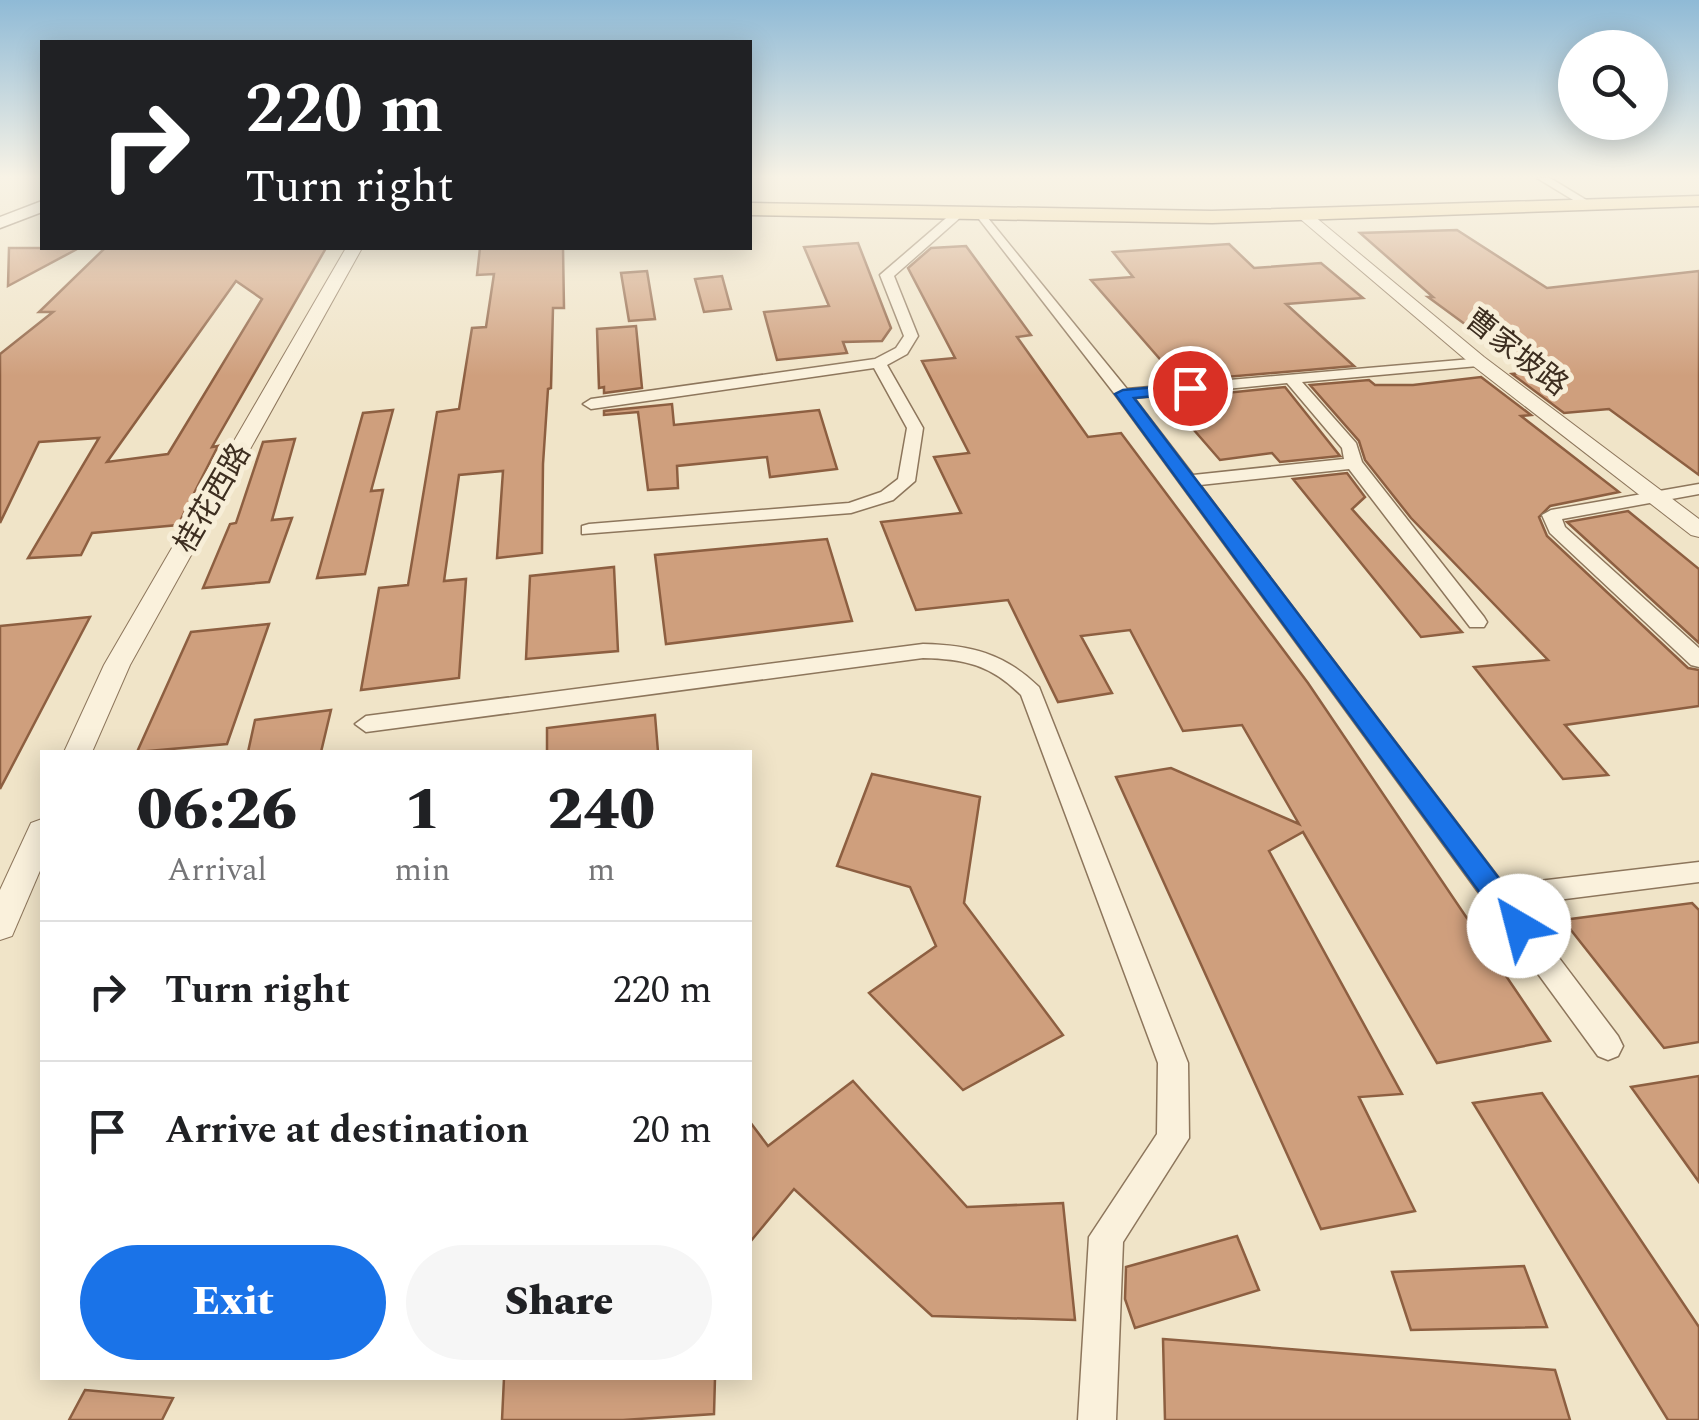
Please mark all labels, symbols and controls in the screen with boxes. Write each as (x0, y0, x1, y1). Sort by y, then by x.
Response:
map controls (1558, 30, 1668, 140)
button: search (1558, 30, 1668, 140)
text: 220 m (245, 57, 443, 163)
icon: right (80, 80, 210, 210)
text: Turn right (245, 153, 454, 222)
street label: 曹家坡路 (1455, 298, 1578, 408)
pin (1148, 346, 1233, 431)
icon: arrive (1163, 361, 1218, 416)
street label: 桂花西路 (163, 435, 263, 562)
text: 06:26 (137, 764, 298, 856)
text: 1 (404, 764, 440, 856)
text: 240 (547, 764, 655, 856)
text: Arrival (167, 846, 267, 895)
text: min (394, 846, 450, 895)
text: m (587, 846, 615, 895)
position arrow (1467, 874, 1571, 978)
text: Turn right (165, 962, 350, 1020)
text: 220 m (613, 962, 712, 1020)
icon: right (80, 964, 135, 1019)
text: Arrive at destination (165, 1102, 529, 1160)
text: 20 m (632, 1102, 712, 1160)
icon: arrive (80, 1104, 135, 1159)
button: Exit (80, 1245, 386, 1360)
button: Share (406, 1245, 712, 1360)

